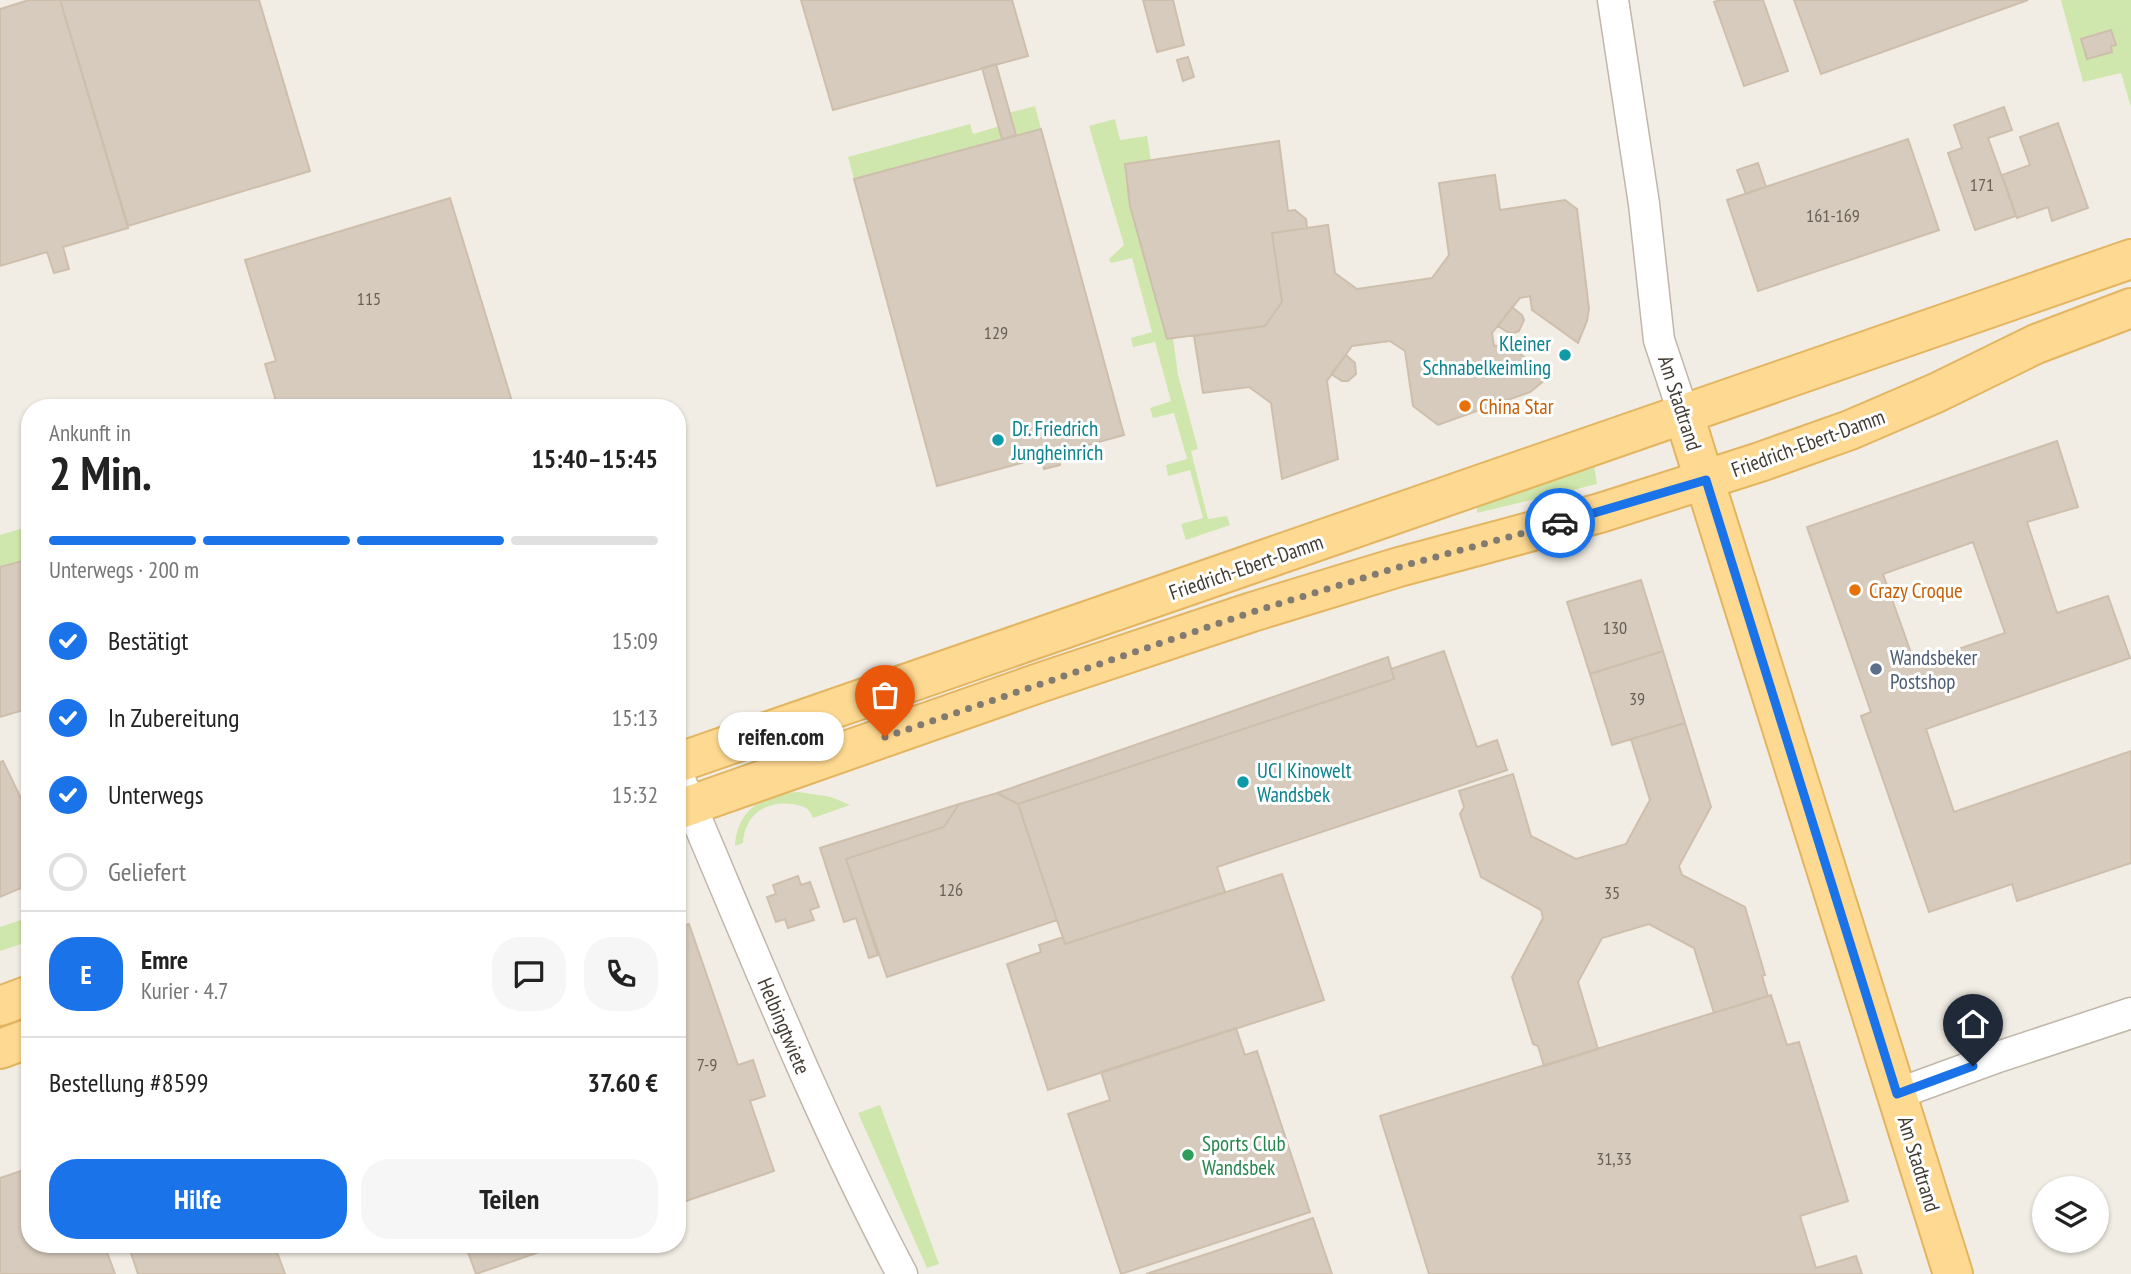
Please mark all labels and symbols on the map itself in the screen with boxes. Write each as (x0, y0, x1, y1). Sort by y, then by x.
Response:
house number: 171 (1970, 173, 1994, 196)
house number: 161-169 (1806, 204, 1860, 227)
house number: 115 (357, 287, 381, 310)
house number: 129 (984, 321, 1008, 344)
place label: Kleiner Schnabelkeimling (1422, 330, 1551, 381)
marker: Kleiner Schnabelkeimling (1557, 347, 1573, 363)
street label: Am Stadtrand (1652, 352, 1708, 454)
place label: China Star (1479, 393, 1554, 420)
marker: China Star (1457, 398, 1473, 414)
street label: Friedrich-Ebert-Damm (1728, 403, 1888, 483)
place label: Dr. Friedrich Jungheinrich (1011, 415, 1103, 466)
marker: Dr. Friedrich Jungheinrich (990, 432, 1006, 448)
courier (1525, 488, 1595, 558)
street label: Friedrich-Ebert-Damm (1165, 528, 1327, 606)
place label: Crazy Croque (1869, 577, 1963, 604)
marker: Crazy Croque (1847, 582, 1863, 598)
house number: 130 (1603, 616, 1627, 639)
place label: Wandsbeker Postshop (1890, 644, 1978, 695)
marker: Wandsbeker Postshop (1868, 661, 1884, 677)
pin (855, 665, 915, 737)
house number: 39 (1629, 687, 1645, 710)
callout: reifen.com (717, 712, 843, 762)
place label: UCI Kinowelt Wandsbek (1257, 757, 1352, 808)
marker: UCI Kinowelt Wandsbek (1235, 774, 1251, 790)
house number: 126 (939, 878, 963, 901)
house number: 35 (1604, 881, 1620, 904)
street label: Helbingtwiete (752, 974, 816, 1078)
pin (1943, 994, 2003, 1066)
house number: 7-9 (697, 1053, 717, 1076)
street label: Am Stadtrand (1892, 1113, 1946, 1215)
place label: Sports Club Wandsbek (1202, 1130, 1286, 1181)
marker: Sports Club Wandsbek (1180, 1147, 1196, 1163)
house number: 31,33 (1596, 1147, 1632, 1170)

